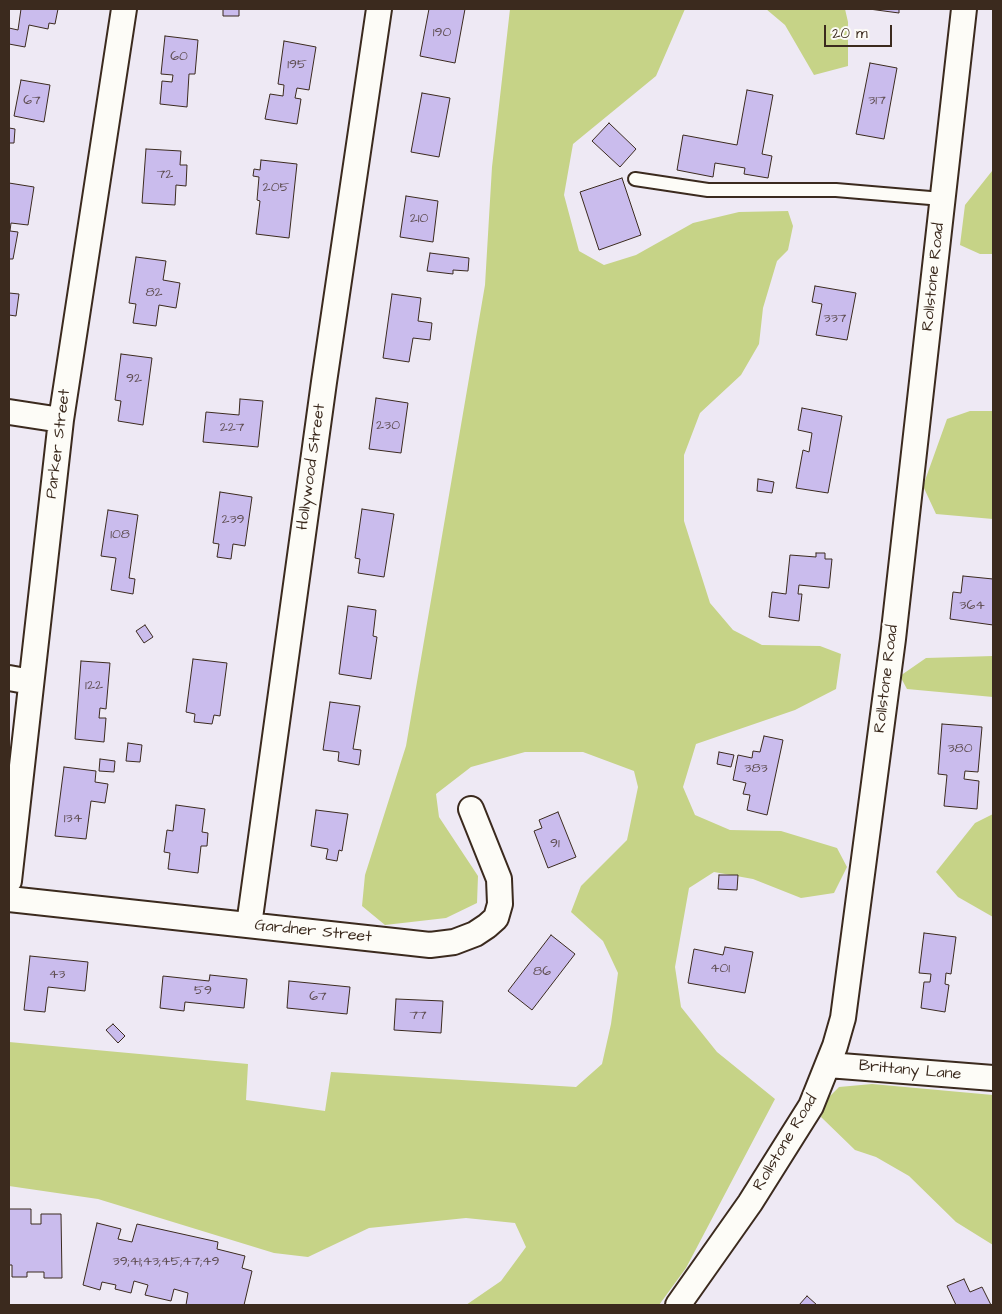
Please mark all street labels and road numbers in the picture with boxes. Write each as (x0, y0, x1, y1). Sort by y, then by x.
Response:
street label: Rollstone Road (919, 222, 949, 332)
street label: Parker Street (43, 388, 75, 500)
street label: Hollywood Street (294, 403, 330, 531)
street label: Rollstone Road (871, 624, 903, 734)
street label: Gardner Street (254, 916, 372, 948)
street label: Brittany Lane (858, 1057, 962, 1085)
street label: Rollstone Road (750, 1091, 822, 1195)

